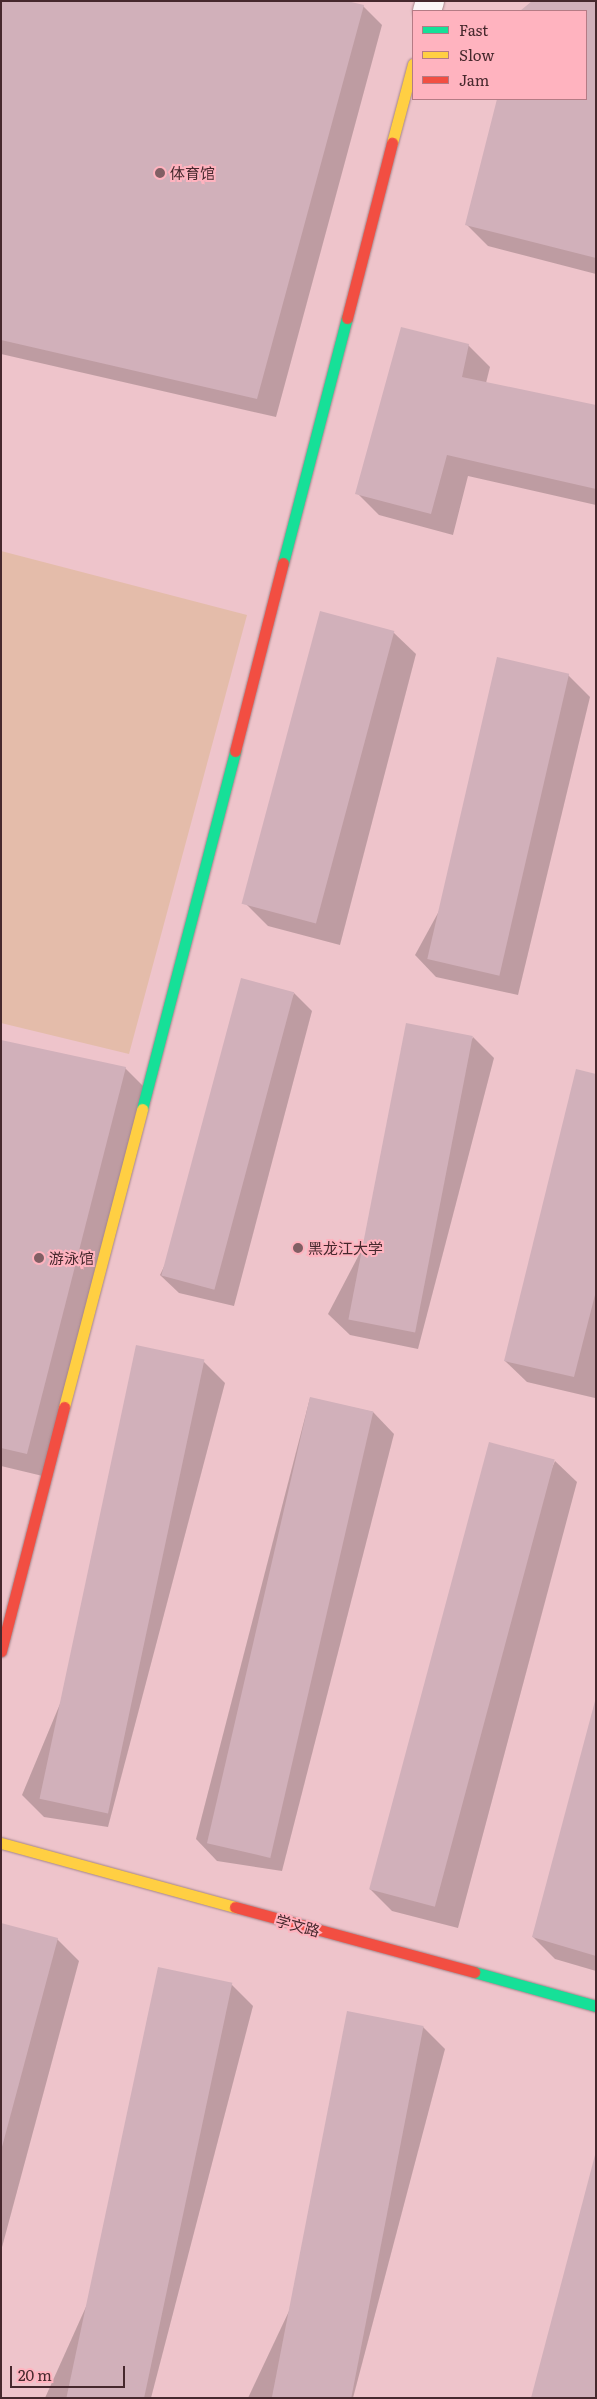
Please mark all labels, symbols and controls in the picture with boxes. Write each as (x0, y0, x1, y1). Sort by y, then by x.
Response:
legend (412, 10, 587, 100)
text: Fast (459, 18, 488, 41)
text: Slow (459, 43, 494, 66)
text: Jam (459, 68, 489, 91)
place label: 体育馆 (170, 164, 215, 182)
marker: 体育馆 (154, 167, 166, 179)
place label: 黑龙江大学 (308, 1239, 383, 1257)
marker: 黑龙江大学 (292, 1242, 304, 1254)
place label: 游泳馆 (49, 1249, 94, 1267)
marker: 游泳馆 (33, 1252, 45, 1264)
street label: 学文路 (274, 1910, 322, 1940)
scale bar (12, 2356, 128, 2388)
text: 20 m (18, 2363, 52, 2386)

